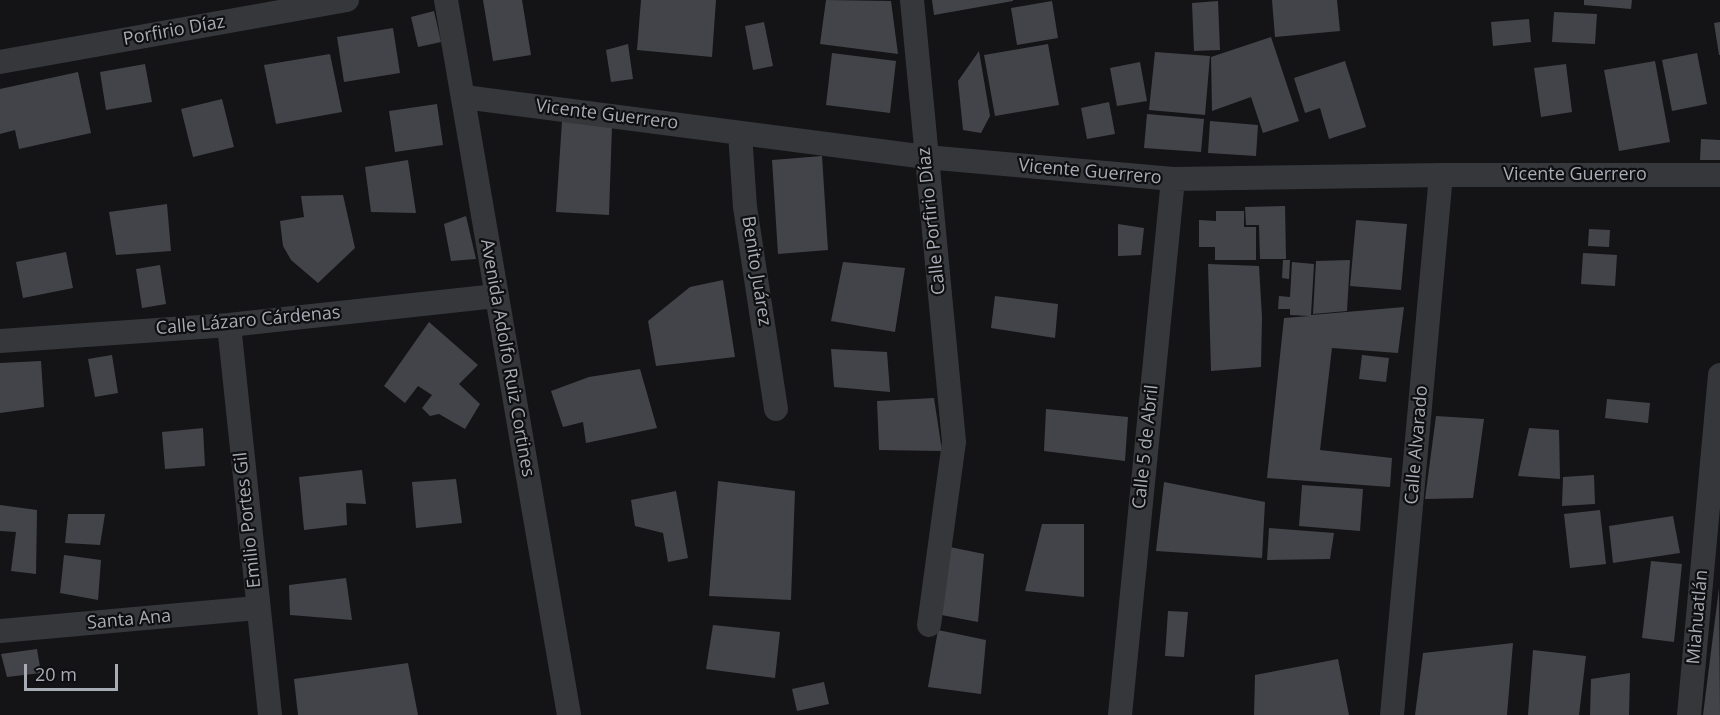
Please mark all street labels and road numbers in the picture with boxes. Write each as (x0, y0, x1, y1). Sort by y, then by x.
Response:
street label: Porfirio Díaz (121, 11, 227, 51)
street label: Vicente Guerrero (534, 96, 680, 134)
street label: Calle Porfirio Díaz (914, 146, 950, 296)
street label: Vicente Guerrero (1018, 155, 1162, 189)
street label: Vicente Guerrero (1503, 164, 1647, 186)
street label: Benito Juárez (737, 214, 775, 328)
street label: Avenida Adolfo Ruiz Cortines (475, 237, 539, 479)
street label: Calle Lázaro Cárdenas (155, 302, 341, 340)
street label: Calle 5 de Abril (1129, 384, 1163, 510)
street label: Calle Alvarado (1401, 385, 1433, 505)
street label: Emilio Portes Gil (230, 451, 266, 589)
street label: Miahuatlán (1683, 569, 1713, 665)
street label: Santa Ana (86, 606, 172, 634)

